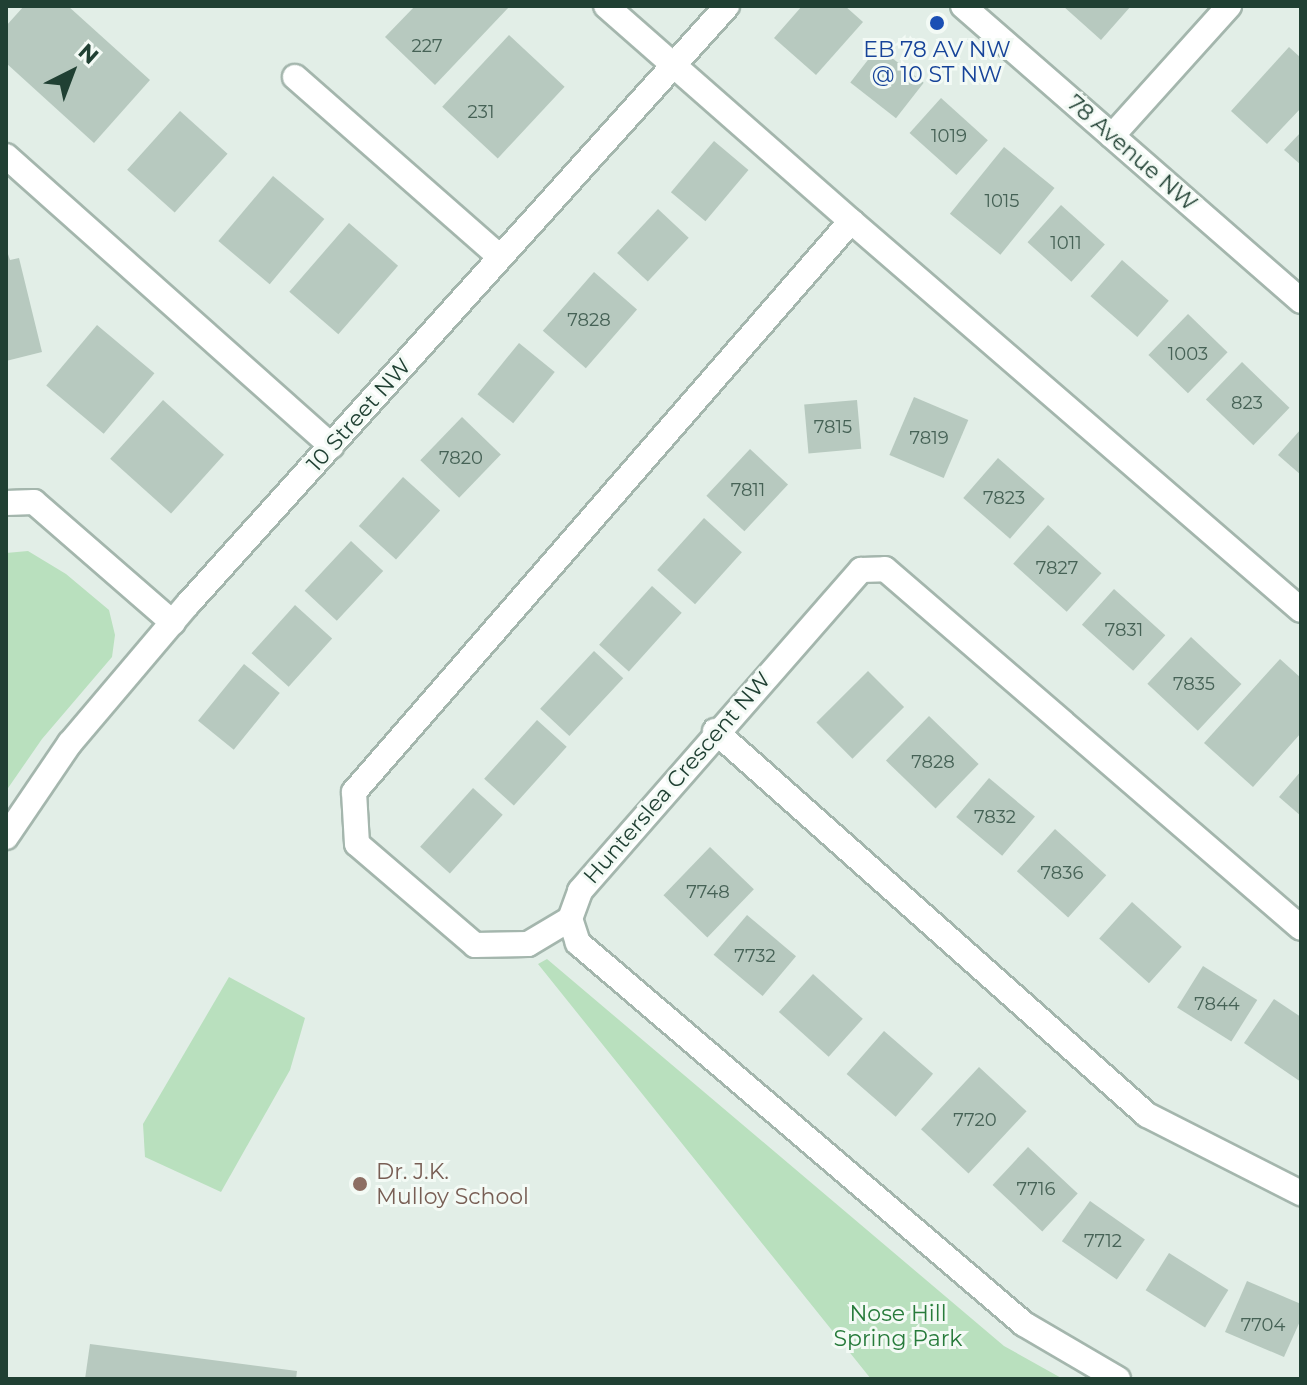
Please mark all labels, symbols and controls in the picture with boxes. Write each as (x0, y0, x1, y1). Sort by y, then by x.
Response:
marker: EB 78 AV NW @ 10 ST NW (928, 14, 946, 32)
north arrow (32, 32, 112, 112)
house number: 227 (411, 35, 443, 57)
place label: EB 78 AV NW @ 10 ST NW (863, 36, 1011, 88)
text: N (73, 38, 104, 70)
street label: 78 Avenue NW (1062, 90, 1202, 216)
house number: 231 (468, 101, 494, 123)
house number: 1019 (931, 125, 967, 147)
house number: 1015 (984, 190, 1020, 212)
house number: 1011 (1050, 232, 1082, 254)
house number: 7828 (567, 309, 611, 331)
house number: 1003 (1168, 343, 1208, 365)
street label: 10 Street NW (302, 353, 416, 477)
house number: 823 (1231, 392, 1263, 414)
house number: 7815 (814, 416, 852, 438)
house number: 7819 (909, 427, 949, 449)
house number: 7820 (439, 447, 483, 469)
house number: 7811 (731, 479, 765, 501)
house number: 7823 (983, 487, 1025, 509)
house number: 7827 (1036, 557, 1078, 579)
house number: 7831 (1105, 619, 1143, 641)
street label: Hunterslea Crescent NW (578, 667, 776, 889)
house number: 7835 (1173, 673, 1215, 695)
house number: 7828 (911, 751, 955, 773)
house number: 7832 (974, 806, 1016, 828)
house number: 7836 (1041, 862, 1083, 884)
house number: 7748 (686, 881, 730, 903)
house number: 7732 (734, 945, 776, 967)
house number: 7844 (1194, 993, 1240, 1015)
house number: 7720 (953, 1109, 997, 1131)
place label: Dr. J.K. Mulloy School (376, 1158, 529, 1210)
marker: Dr. J.K. Mulloy School (351, 1175, 369, 1193)
house number: 7716 (1017, 1178, 1055, 1200)
house number: 7712 (1084, 1230, 1122, 1252)
park label: Nose Hill Spring Park (834, 1300, 962, 1352)
house number: 7704 (1241, 1314, 1285, 1336)

